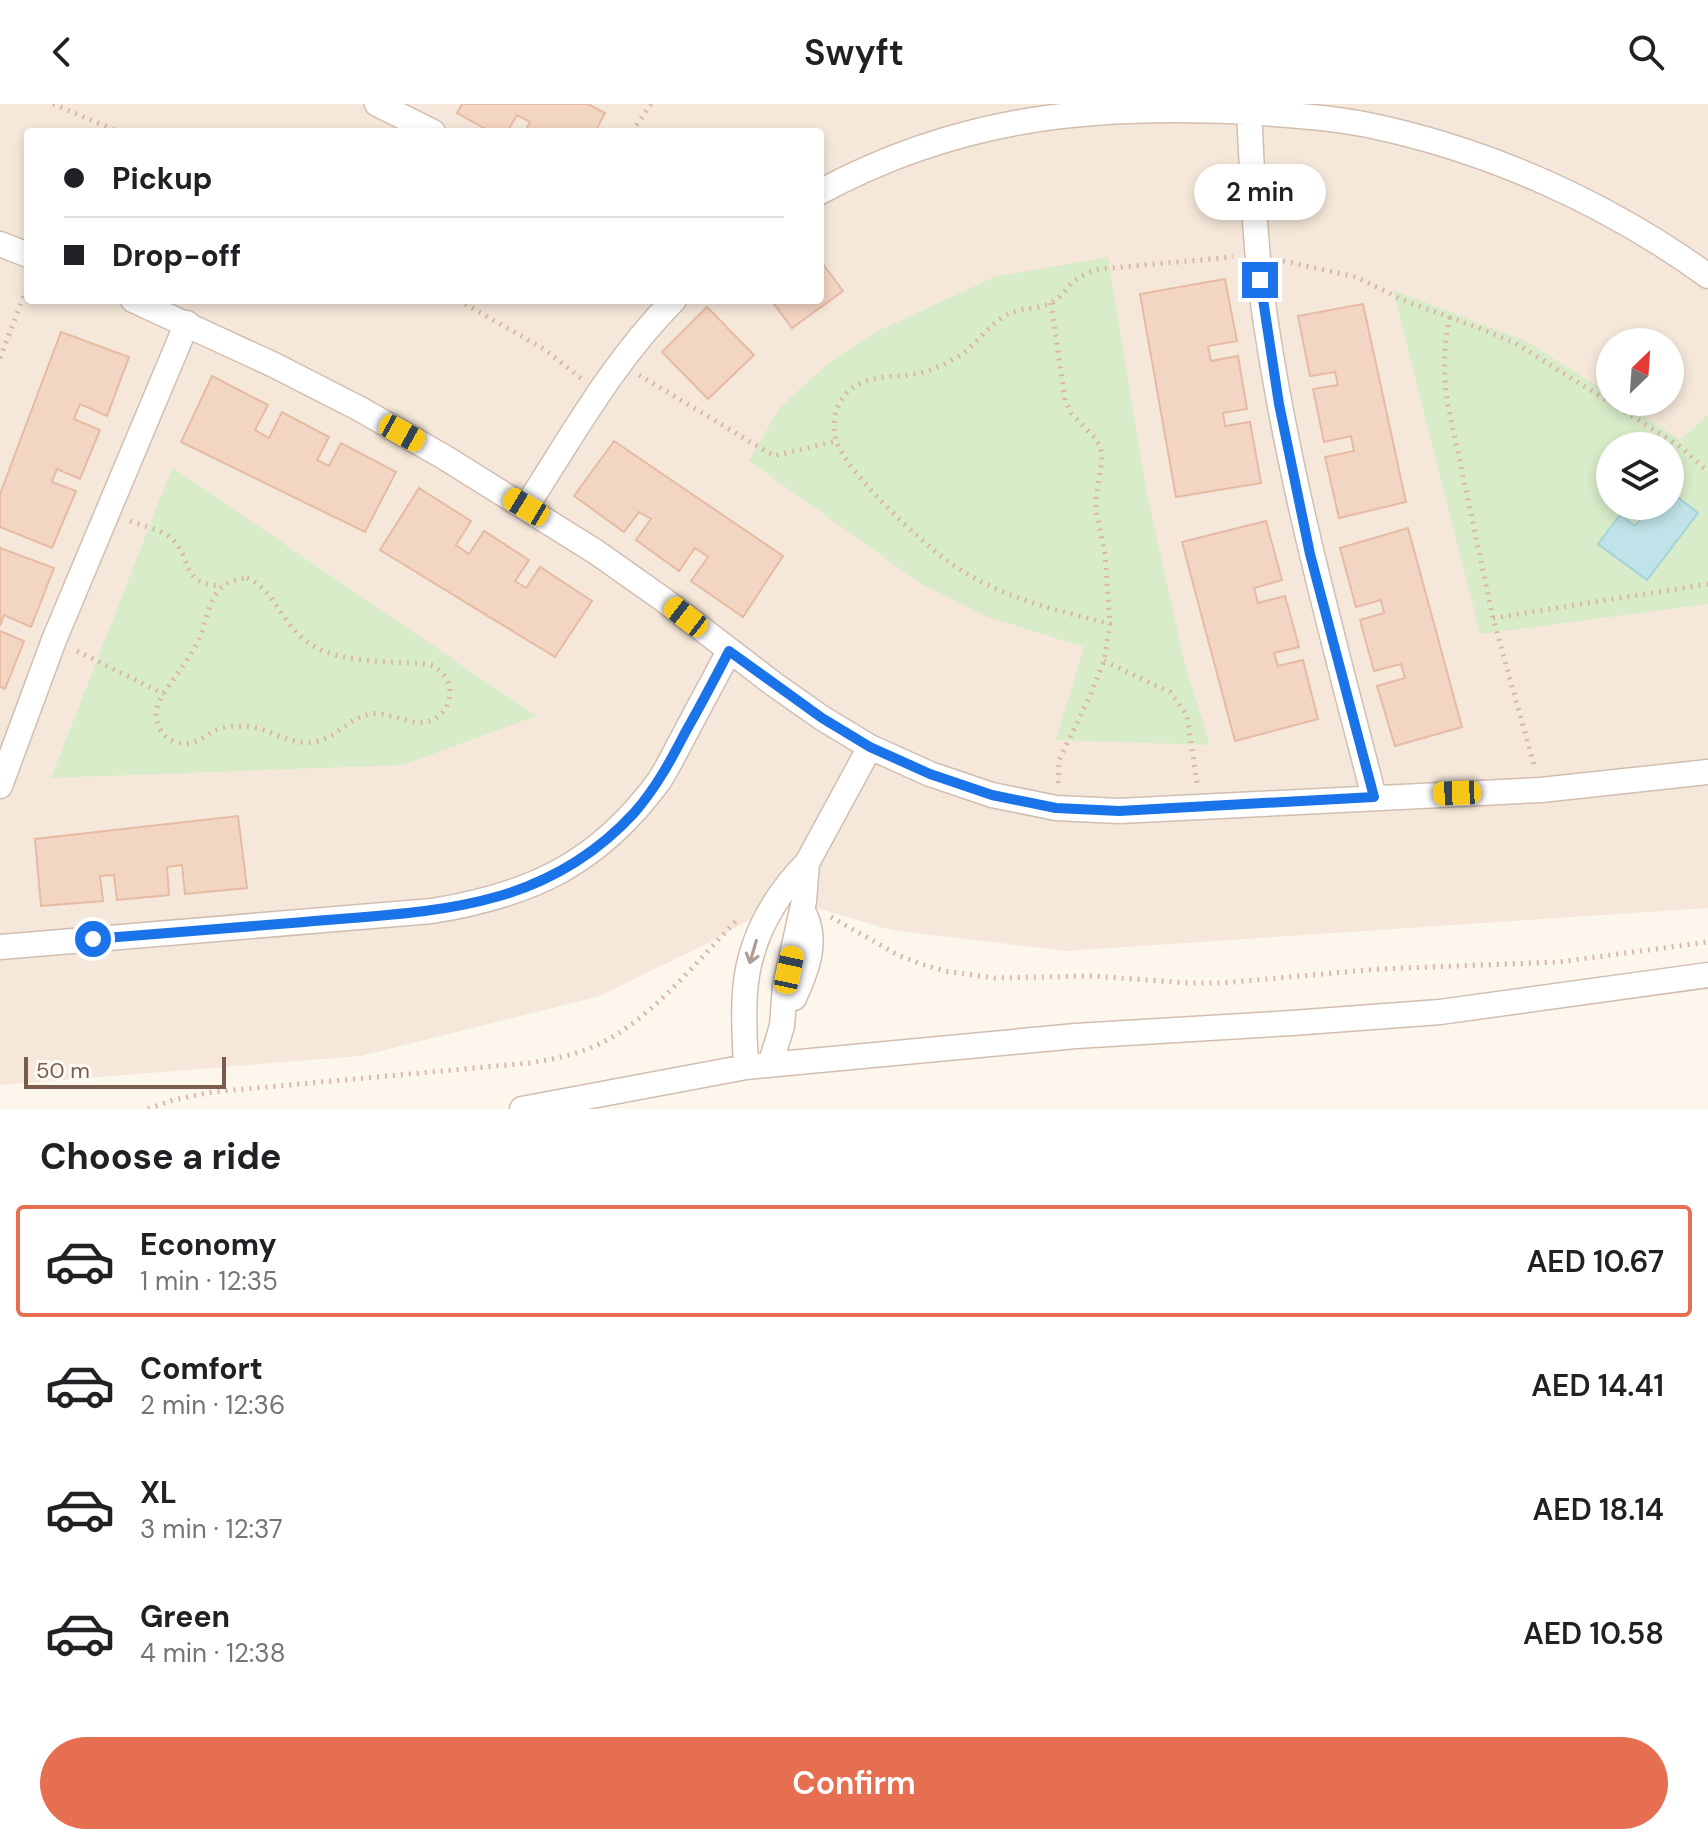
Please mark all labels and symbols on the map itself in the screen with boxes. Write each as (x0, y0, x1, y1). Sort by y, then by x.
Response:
callout: 2 min (1194, 164, 1326, 220)
route end (1242, 262, 1278, 298)
north arrow (1596, 328, 1684, 416)
car (375, 411, 429, 455)
car (499, 484, 553, 530)
car (660, 593, 712, 641)
car (1433, 780, 1481, 806)
route start (75, 921, 111, 957)
one-way arrow (745, 939, 759, 964)
car (772, 944, 806, 996)
scale bar (24, 1053, 226, 1089)

